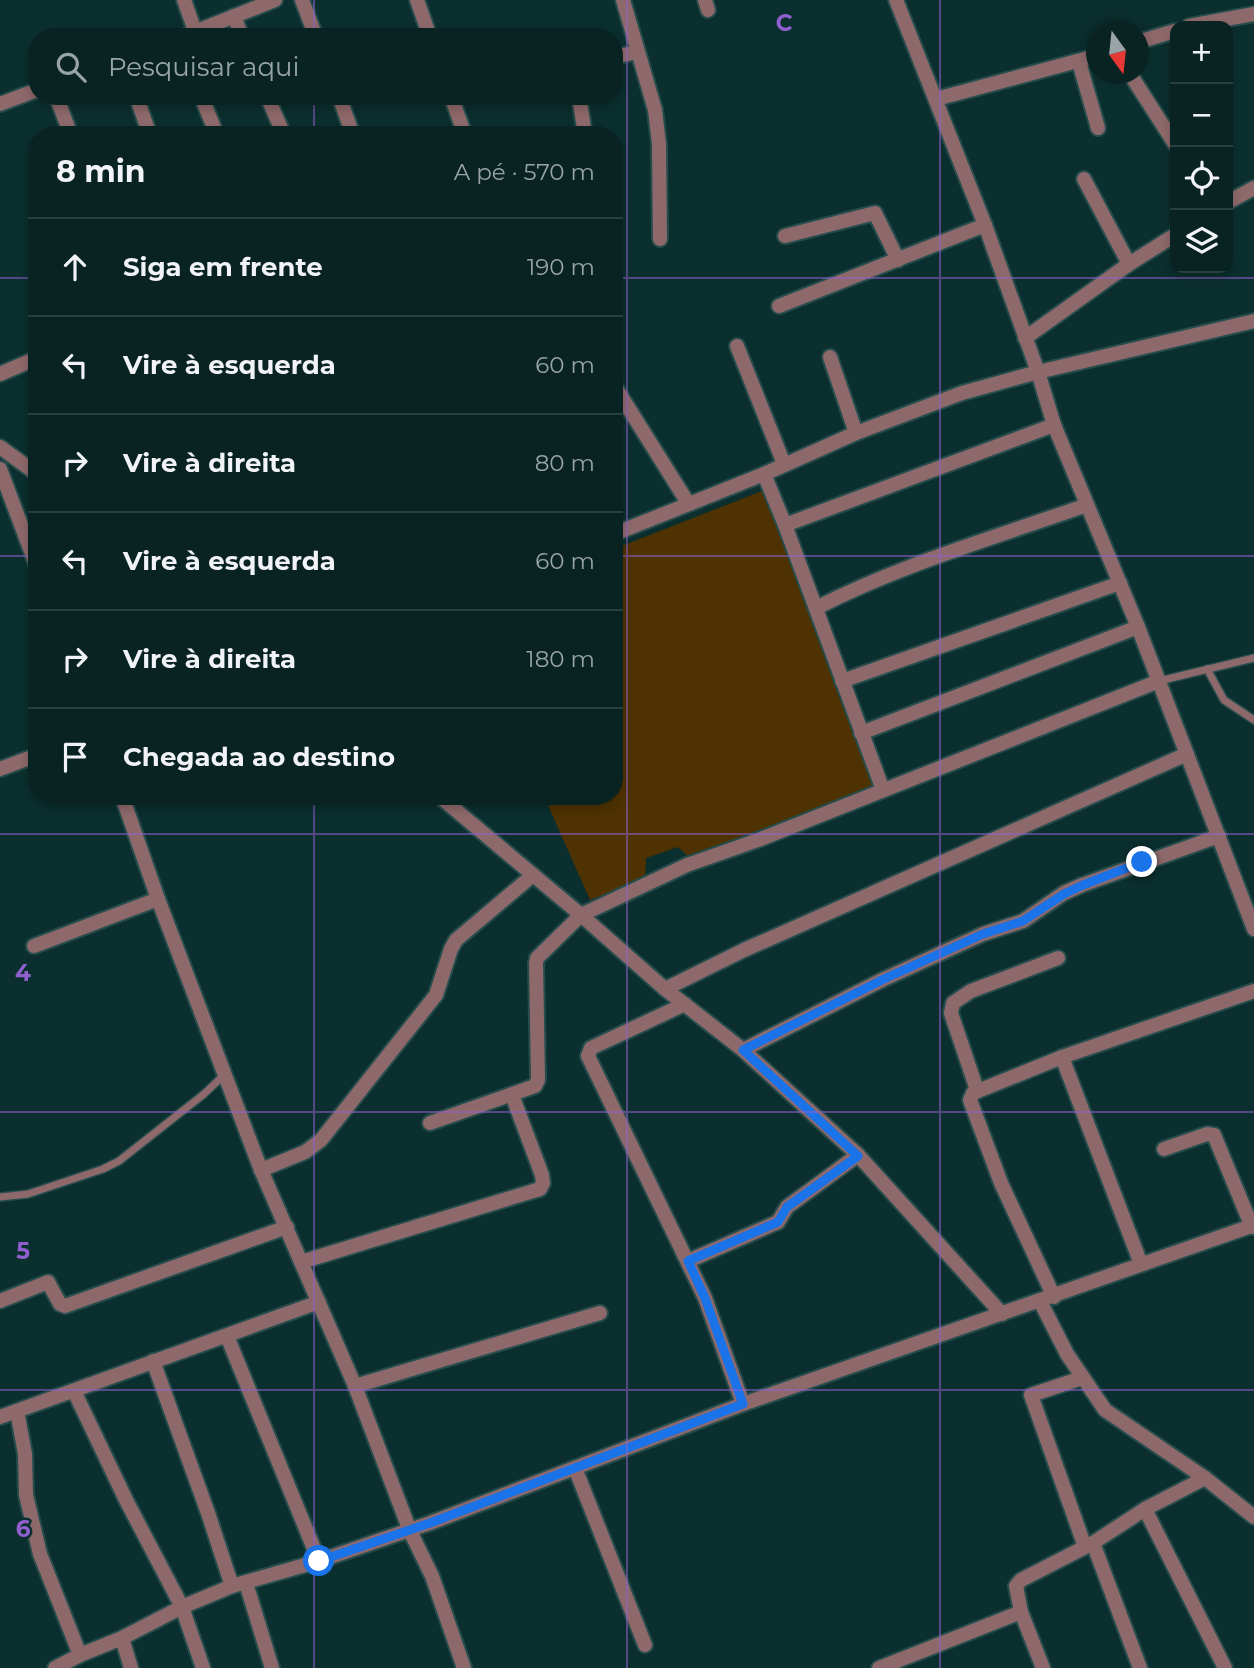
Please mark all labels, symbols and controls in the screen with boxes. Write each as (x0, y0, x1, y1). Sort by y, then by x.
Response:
text: C (776, 9, 793, 37)
north arrow (1086, 21, 1149, 84)
map controls (1170, 21, 1233, 273)
button: + (1170, 21, 1233, 84)
search box (28, 28, 623, 105)
icon: search (52, 48, 90, 86)
text: Pesquisar aqui (108, 51, 300, 83)
button: − (1170, 84, 1233, 147)
button: locate (1170, 147, 1233, 210)
text: 8 min (56, 153, 146, 190)
text: A pé · 570 m (454, 158, 595, 186)
button: layers (1170, 210, 1233, 273)
icon: ahead (56, 248, 94, 286)
text: Siga em frente (123, 251, 323, 283)
text: 190 m (527, 253, 595, 281)
icon: left (56, 346, 94, 384)
text: Vire à esquerda (123, 349, 336, 381)
text: 60 m (535, 351, 595, 379)
icon: right (56, 444, 94, 482)
text: Vire à direita (123, 447, 296, 479)
text: 80 m (535, 449, 595, 477)
icon: left (56, 542, 94, 580)
text: Vire à esquerda (123, 545, 336, 577)
text: 60 m (535, 547, 595, 575)
icon: right (56, 640, 94, 678)
text: Vire à direita (123, 643, 296, 675)
text: 180 m (526, 645, 595, 673)
icon: arrive (56, 738, 94, 776)
text: Chegada ao destino (123, 741, 395, 773)
route end (1126, 846, 1157, 877)
text: 4 (15, 959, 31, 987)
text: 5 (16, 1237, 30, 1265)
text: 6 (16, 1515, 31, 1543)
route start (303, 1545, 334, 1576)

